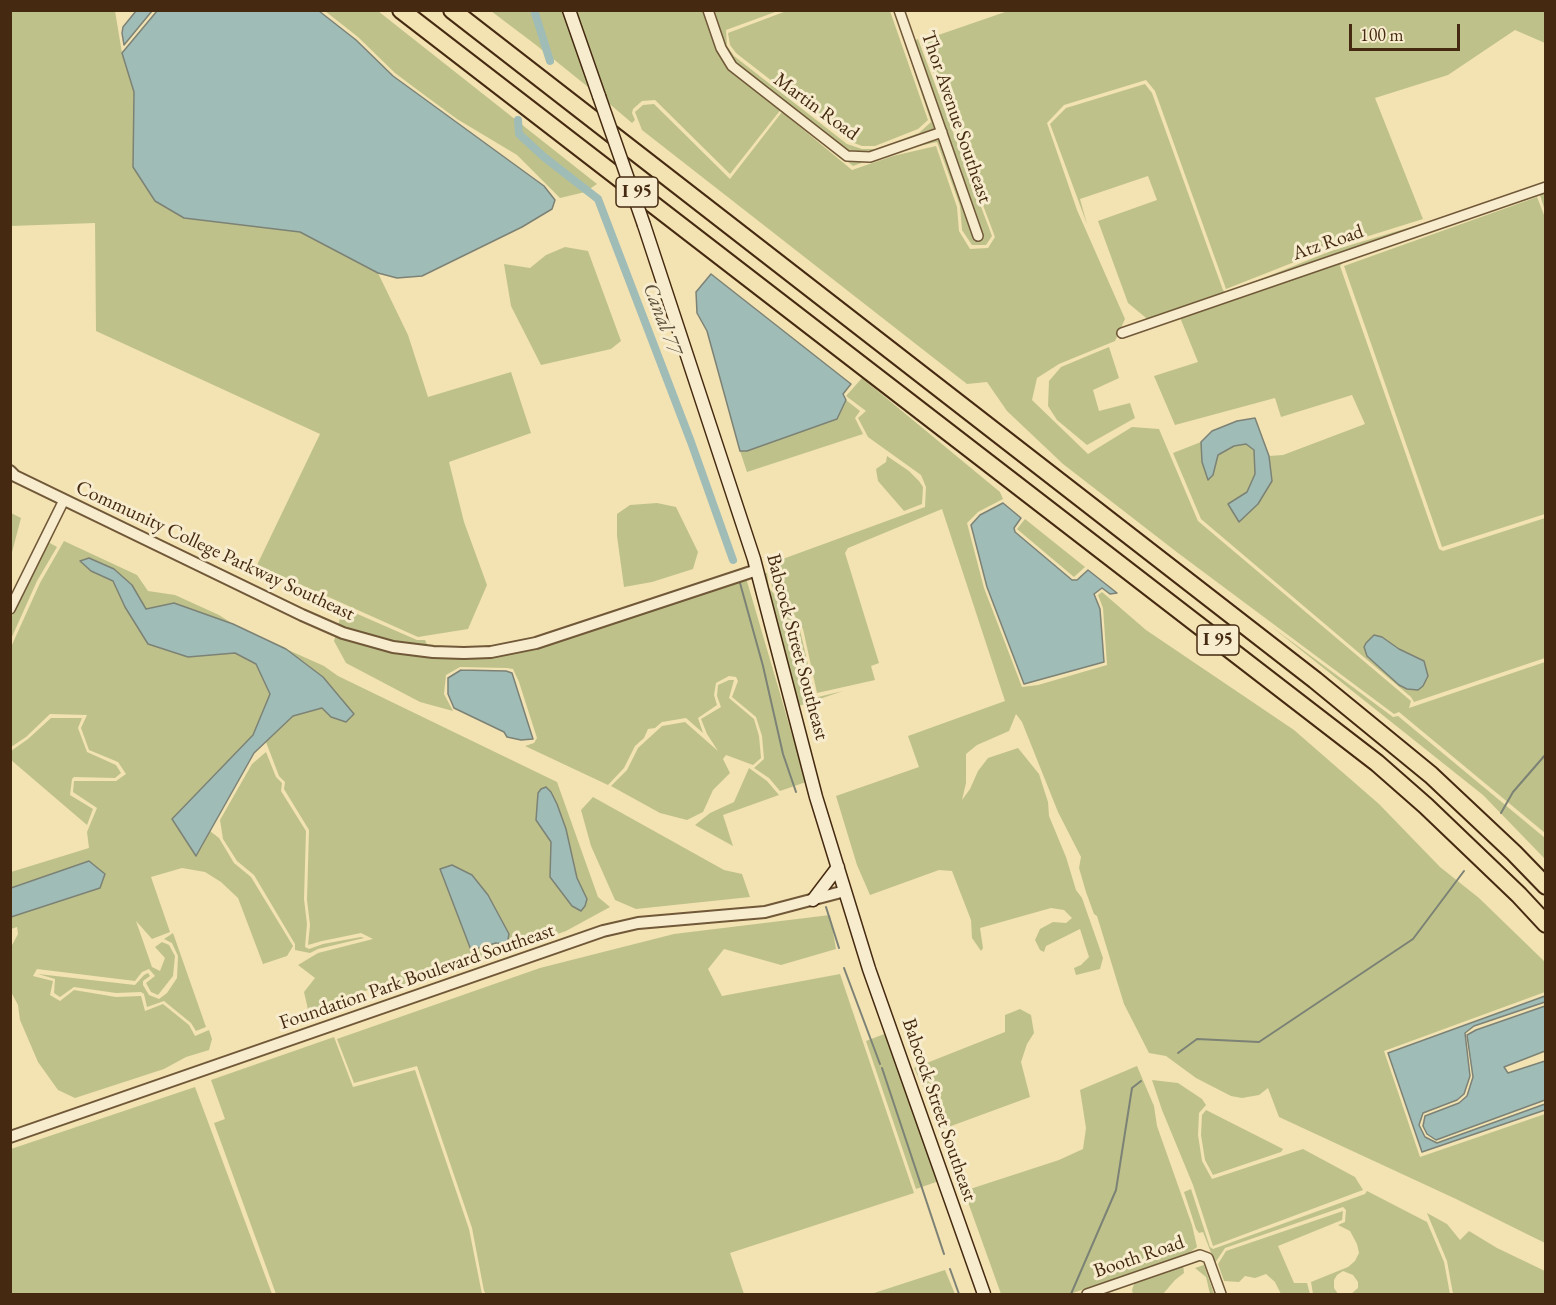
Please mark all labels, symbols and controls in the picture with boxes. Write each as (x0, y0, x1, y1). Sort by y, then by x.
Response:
scale bar (1352, 12, 1463, 50)
text: 100 m (1360, 23, 1404, 46)
street label: Thor Avenue Southeast (915, 28, 997, 206)
street label: Martin Road (769, 68, 863, 146)
road number: I 95 (616, 177, 658, 207)
street label: Atz Road (1289, 220, 1367, 266)
water label: Canal 77 (637, 280, 687, 358)
street label: Community College Parkway Southeast (72, 476, 358, 626)
street label: Babcock Street Southeast (761, 551, 833, 743)
road number: I 95 (1197, 625, 1239, 655)
street label: Foundation Park Boulevard Southeast (276, 919, 558, 1035)
street label: Babcock Street Southeast (896, 1015, 982, 1205)
street label: Booth Road (1091, 1230, 1187, 1284)

